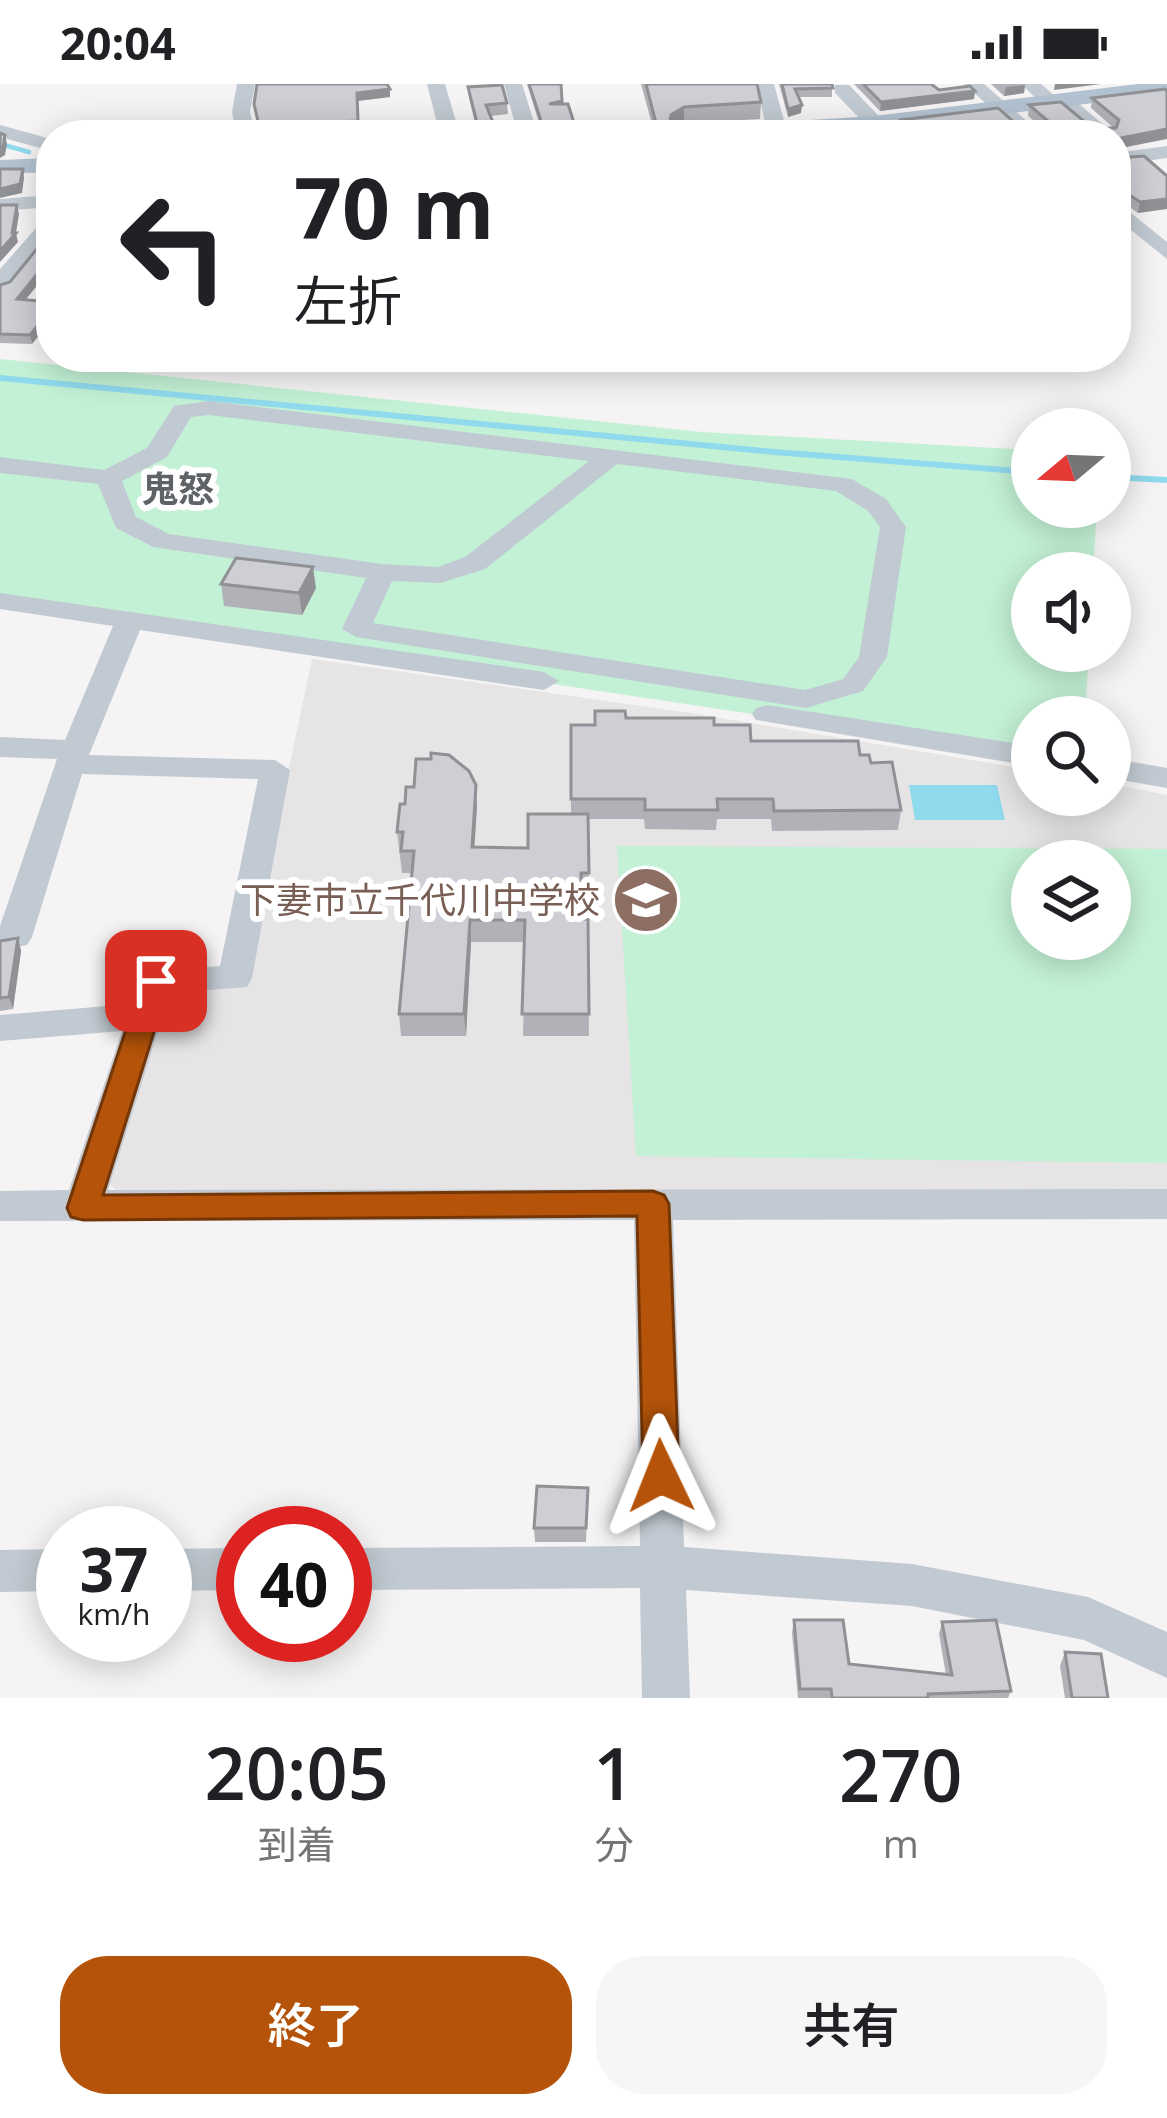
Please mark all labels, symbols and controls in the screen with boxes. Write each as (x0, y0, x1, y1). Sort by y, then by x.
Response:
text: 20:04 (60, 12, 176, 73)
text: 70 m (294, 149, 494, 264)
icon: left (96, 168, 252, 324)
text: 左折 (294, 263, 402, 337)
north arrow (1011, 408, 1131, 528)
map controls (1011, 408, 1131, 960)
district label: 鬼怒 (142, 464, 214, 513)
button: sound (1011, 552, 1131, 672)
button: search (1011, 696, 1131, 816)
button: layers (1011, 840, 1131, 960)
school or university icon: 下妻市立千代川中学校 (611, 865, 681, 935)
place label: 下妻市立千代川中学校 (240, 875, 600, 924)
pin (105, 930, 207, 1032)
icon: arrive (123, 948, 189, 1014)
position arrow (598, 1413, 724, 1539)
speed limit sign: 40 (216, 1506, 372, 1662)
text: 37 (80, 1528, 148, 1610)
text: km/h (78, 1593, 150, 1634)
text: 20:05 (204, 1723, 389, 1821)
text: 1 (593, 1723, 635, 1821)
text: 270 (839, 1725, 963, 1823)
text: m (883, 1816, 919, 1869)
text: 到着 (258, 1817, 336, 1870)
text: 分 (594, 1817, 633, 1870)
button: 終了 (60, 1956, 572, 2094)
button: 共有 (596, 1956, 1107, 2094)

